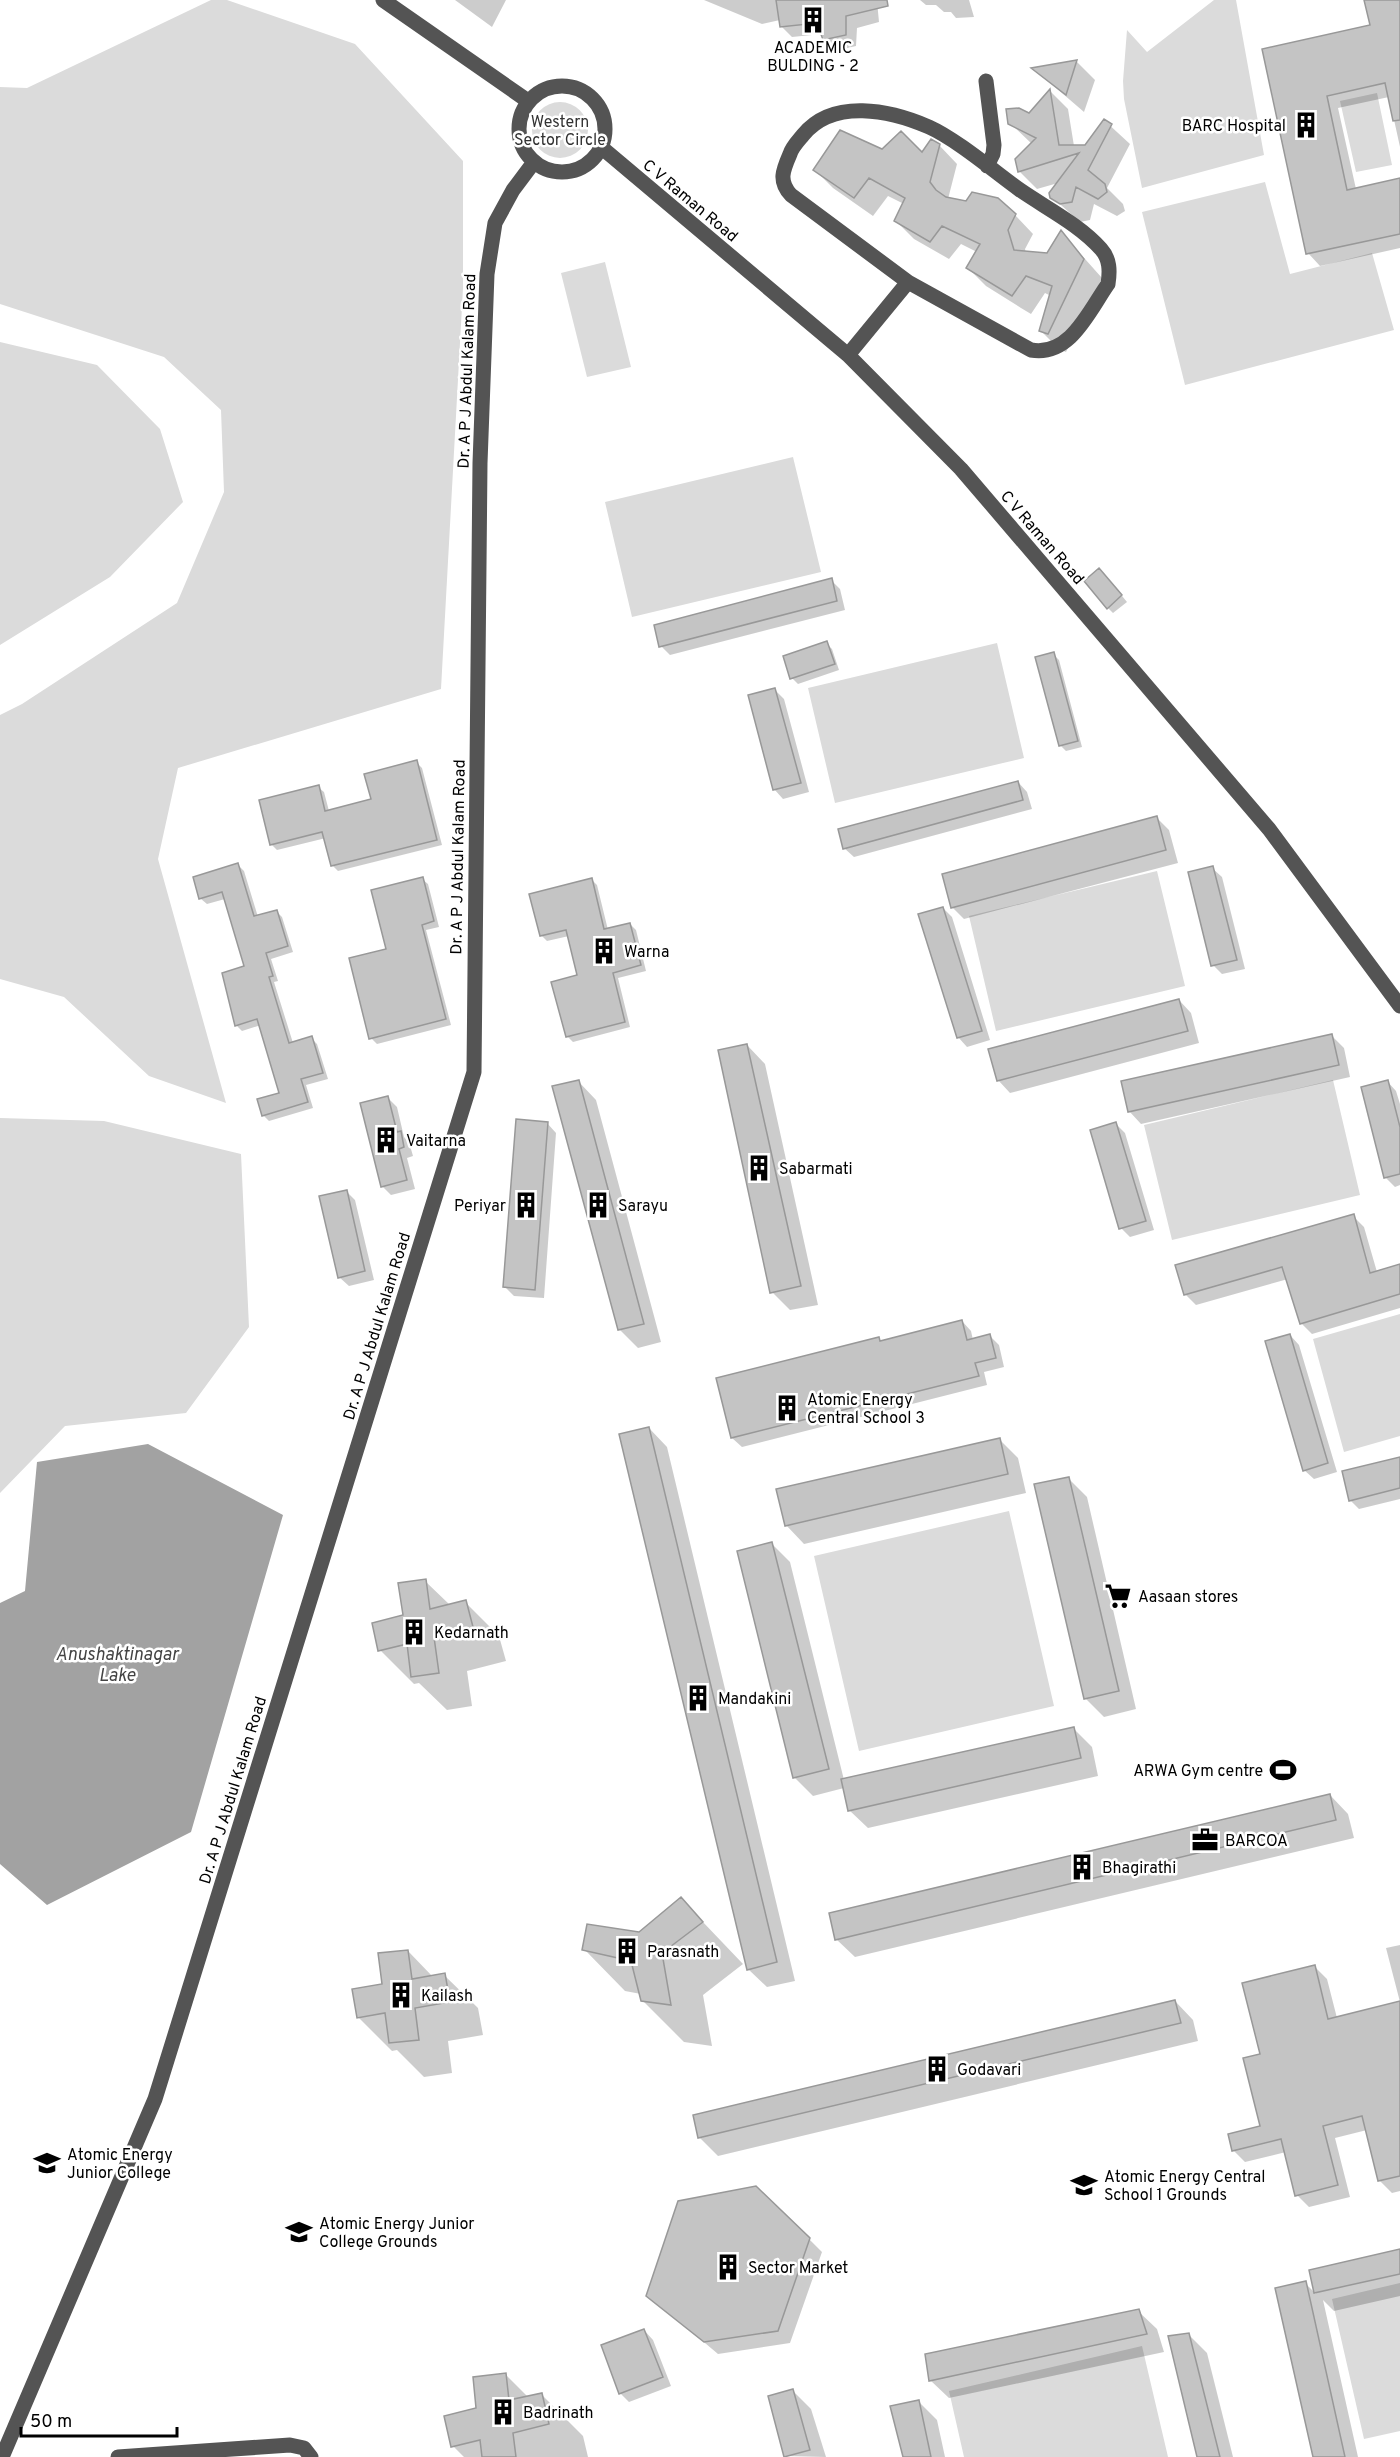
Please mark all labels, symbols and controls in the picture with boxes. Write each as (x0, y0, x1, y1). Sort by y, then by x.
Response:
building icon: ACADEMIC BULDING - 2 (798, 5, 828, 35)
place label: ACADEMIC BULDING - 2 (767, 39, 859, 77)
building icon: BARC Hospital (1291, 110, 1321, 140)
park label: Western Sector Circle (514, 113, 606, 151)
place label: BARC Hospital (1182, 117, 1286, 137)
street label: C V Raman Road (638, 156, 741, 247)
street label: Dr. A P J Abdul Kalam Road (455, 273, 481, 469)
street label: C V Raman Road (995, 487, 1088, 589)
street label: Dr. A P J Abdul Kalam Road (447, 759, 471, 955)
building icon: Warna (589, 936, 619, 966)
place label: Warna (624, 943, 669, 963)
building icon: Vaitarna (371, 1125, 401, 1155)
place label: Vaitarna (406, 1132, 466, 1152)
building icon: Sabarmati (744, 1153, 774, 1183)
place label: Sabarmati (779, 1160, 853, 1180)
building icon: Periyar (511, 1190, 541, 1220)
building icon: Sarayu (583, 1190, 613, 1220)
place label: Periyar (454, 1197, 506, 1217)
place label: Sarayu (618, 1197, 668, 1217)
street label: Dr. A P J Abdul Kalam Road (340, 1230, 416, 1423)
place label: Atomic Energy Central School 3 (807, 1391, 925, 1429)
building icon: Atomic Energy Central School 3 (772, 1393, 802, 1423)
supermarket icon: Aasaan stores (1103, 1581, 1133, 1611)
place label: Aasaan stores (1138, 1588, 1238, 1608)
building icon: Kedarnath (399, 1617, 429, 1647)
place label: Kedarnath (434, 1624, 509, 1644)
water label: Anushaktinagar Lake (56, 1644, 181, 1688)
building icon: Mandakini (683, 1683, 713, 1713)
place label: Mandakini (718, 1690, 791, 1710)
street label: Dr. A P J Abdul Kalam Road (196, 1694, 272, 1887)
sports icon: ARWA Gym centre (1268, 1755, 1298, 1785)
place label: ARWA Gym centre (1133, 1762, 1263, 1782)
office icon: BARCOA (1190, 1825, 1220, 1855)
place label: BARCOA (1225, 1832, 1288, 1852)
building icon: Bhagirathi (1067, 1852, 1097, 1882)
place label: Bhagirathi (1102, 1859, 1176, 1879)
building icon: Parasnath (612, 1936, 642, 1966)
place label: Parasnath (647, 1943, 719, 1963)
building icon: Kailash (386, 1980, 416, 2010)
place label: Kailash (421, 1987, 473, 2007)
building icon: Godavari (922, 2054, 952, 2084)
place label: Godavari (957, 2061, 1021, 2081)
place label: Atomic Energy Junior College (67, 2146, 173, 2184)
school or university icon: Atomic Energy Junior College (32, 2148, 62, 2178)
place label: Atomic Energy Central School 1 Grounds (1104, 2168, 1265, 2206)
school or university icon: Atomic Energy Central School 1 Grounds (1069, 2170, 1099, 2200)
place label: Atomic Energy Junior College Grounds (319, 2215, 475, 2253)
school or university icon: Atomic Energy Junior College Grounds (284, 2217, 314, 2247)
building icon: Sector Market (713, 2252, 743, 2282)
place label: Sector Market (748, 2259, 848, 2279)
building icon: Badrinath (488, 2397, 518, 2427)
scale bar (21, 2400, 177, 2438)
place label: Badrinath (523, 2404, 594, 2424)
text: 50 m (30, 2411, 72, 2434)

